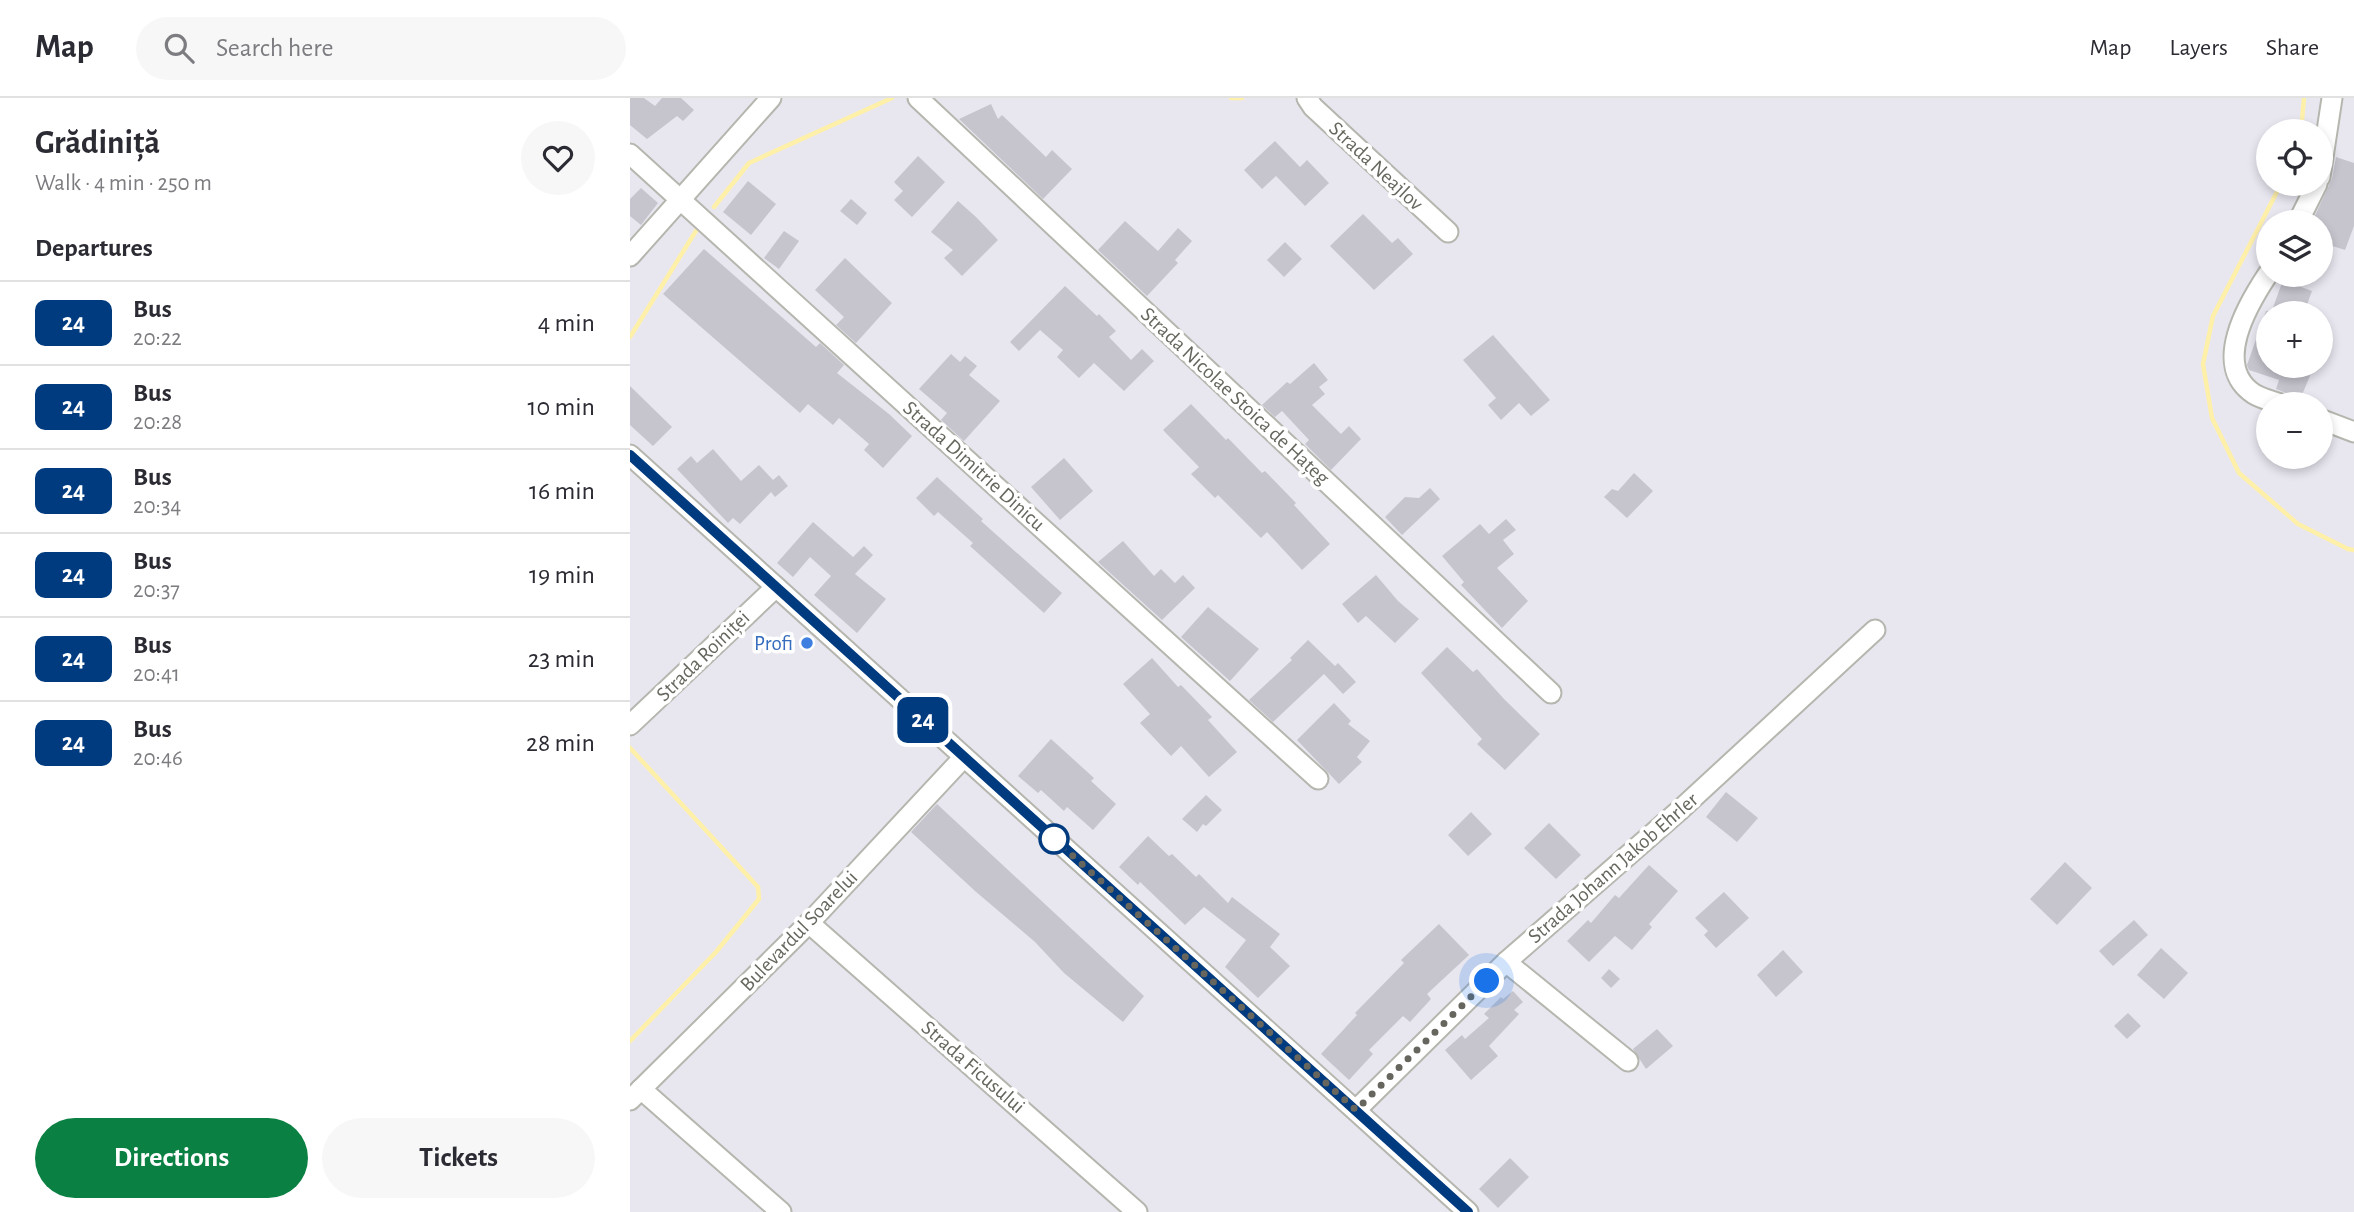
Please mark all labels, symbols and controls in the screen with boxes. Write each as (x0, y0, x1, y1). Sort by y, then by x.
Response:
search box (136, 17, 626, 80)
icon: search (160, 29, 198, 67)
text: Map (35, 31, 94, 64)
text: Search here (216, 35, 334, 61)
text: Map (2089, 36, 2131, 60)
text: Layers (2169, 36, 2228, 60)
text: Share (2266, 36, 2319, 60)
street label: Strada Neajlov (1325, 117, 1427, 215)
map controls (2256, 119, 2333, 469)
button: locate (2256, 119, 2333, 196)
button: heart (521, 121, 595, 195)
text: Grădiniță (35, 127, 160, 160)
text: Walk · 4 min · 250 m (35, 172, 212, 195)
button: layers (2256, 210, 2333, 287)
text: Departures (35, 235, 153, 261)
text: Bus (133, 296, 172, 322)
button: + (2256, 301, 2333, 378)
street label: Strada Nicolae Stoica de Hațeg (1135, 303, 1334, 491)
text: 4 min (538, 310, 595, 336)
text: 24 (62, 311, 85, 335)
text: 20:22 (133, 327, 182, 350)
text: Bus (133, 380, 172, 406)
button: − (2256, 392, 2333, 469)
text: 10 min (528, 394, 595, 420)
text: 24 (62, 395, 85, 419)
street label: Strada Dimitrie Dinicu (899, 397, 1049, 535)
text: 20:28 (133, 411, 182, 434)
text: Bus (133, 464, 172, 490)
text: 16 min (529, 478, 595, 504)
text: 24 (62, 479, 85, 503)
text: 20:34 (133, 495, 181, 518)
text: Bus (133, 548, 172, 574)
text: 19 min (529, 562, 595, 588)
text: 24 (62, 563, 85, 587)
text: 20:37 (133, 579, 180, 602)
street label: Strada Roiniței (652, 607, 755, 707)
text: Bus (133, 632, 172, 658)
place label: Profi (754, 633, 793, 654)
marker: Profi (799, 635, 815, 651)
text: 23 min (528, 646, 595, 672)
text: 24 (62, 647, 85, 671)
text: 20:41 (133, 663, 180, 686)
line badge: 24 (892, 697, 954, 743)
text: 24 (911, 708, 935, 732)
text: Bus (133, 716, 172, 742)
text: 28 min (526, 730, 595, 756)
text: 24 (62, 731, 85, 755)
text: 20:46 (133, 747, 183, 770)
street label: Strada Johann Jakob Ehrler (1524, 789, 1702, 947)
unlabelled marker (1039, 824, 1069, 854)
street label: Bulevardul Soarelui (736, 867, 862, 995)
your location (1469, 963, 1504, 998)
street label: Strada Ficusului (917, 1017, 1029, 1117)
button: Directions (35, 1118, 308, 1198)
button: Tickets (322, 1118, 595, 1198)

